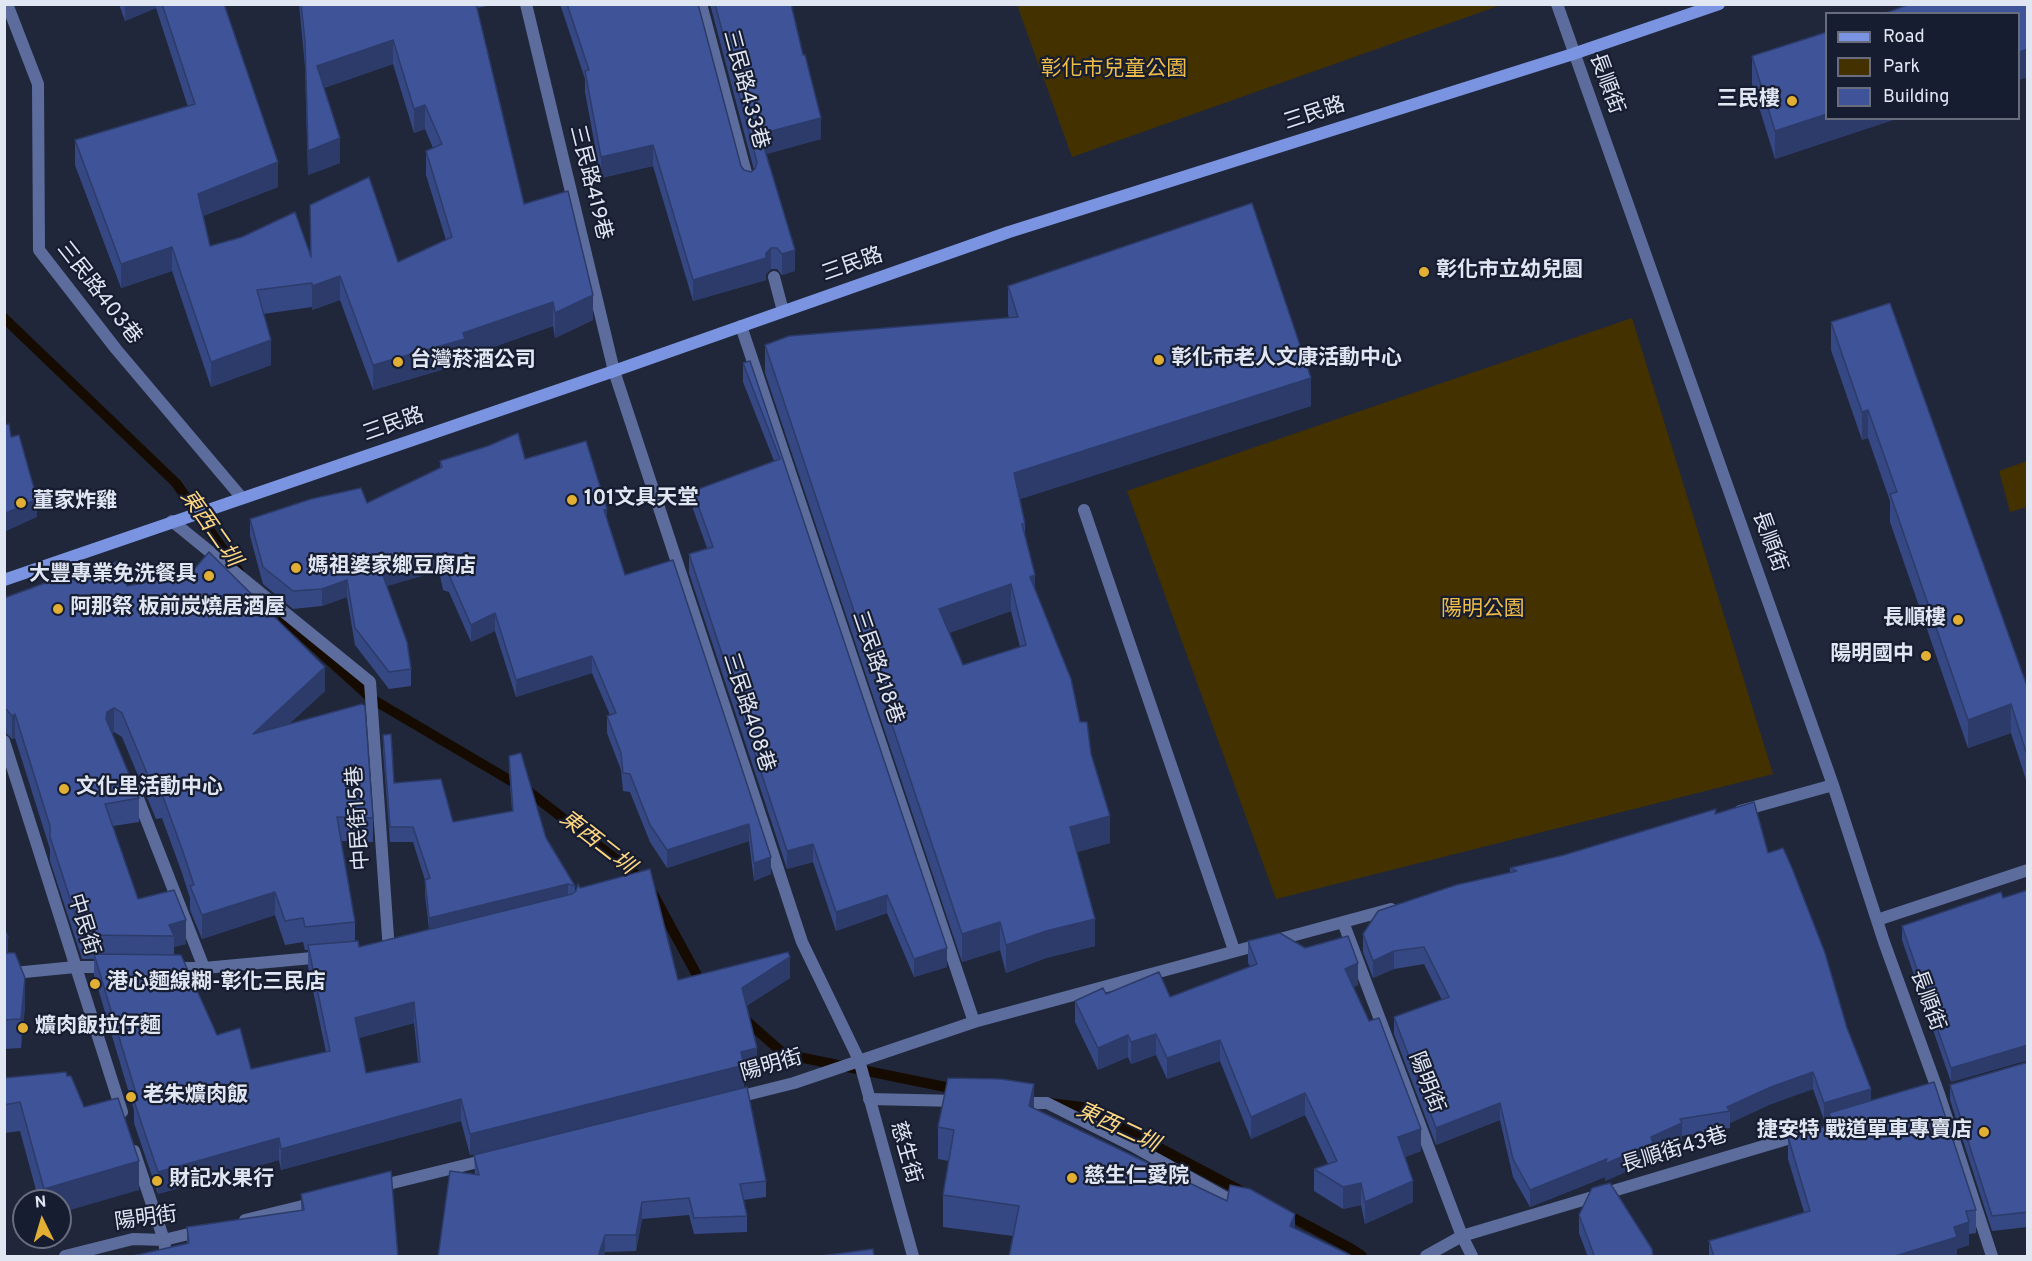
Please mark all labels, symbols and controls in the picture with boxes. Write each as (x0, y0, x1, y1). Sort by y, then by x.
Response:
legend (1825, 12, 2020, 120)
text: Road (1883, 26, 1925, 49)
street label: 三民路433巷 (716, 28, 772, 152)
street label: 長順街 (1582, 50, 1628, 118)
text: Park (1883, 56, 1920, 79)
park label: 彰化市兒童公園 (1041, 58, 1187, 84)
text: Building (1883, 86, 1949, 109)
place label: 三民樓 (1717, 88, 1780, 114)
street label: 三民路 (1281, 93, 1349, 137)
marker: 三民樓 (1785, 94, 1799, 108)
street label: 三民路419巷 (563, 123, 615, 243)
street label: 三民路403巷 (50, 238, 146, 350)
street label: 三民路 (819, 244, 887, 288)
place label: 彰化市立幼兒園 (1436, 259, 1583, 285)
marker: 彰化市立幼兒園 (1417, 265, 1431, 279)
place label: 彰化市老人文康活動中心 (1171, 347, 1402, 373)
place label: 台灣菸酒公司 (410, 349, 536, 375)
marker: 彰化市老人文康活動中心 (1152, 353, 1166, 367)
marker: 台灣菸酒公司 (391, 355, 405, 369)
street label: 三民路 (360, 404, 428, 448)
water label: 東西二圳 (173, 485, 245, 573)
place label: 101文具天堂 (584, 487, 699, 513)
place label: 董家炸雞 (33, 490, 117, 516)
marker: 101文具天堂 (565, 493, 579, 507)
marker: 董家炸雞 (14, 496, 28, 510)
street label: 長順街 (1745, 508, 1791, 576)
place label: 媽祖婆家鄉豆腐店 (308, 555, 476, 581)
marker: 媽祖婆家鄉豆腐店 (289, 561, 303, 575)
place label: 大豐專業免洗餐具 (29, 563, 197, 589)
marker: 大豐專業免洗餐具 (202, 569, 216, 583)
place label: 阿那祭 板前炭燒居酒屋 (70, 596, 285, 622)
park label: 陽明公園 (1441, 598, 1525, 624)
marker: 阿那祭 板前炭燒居酒屋 (51, 602, 65, 616)
place label: 長順樓 (1883, 607, 1946, 633)
street label: 三民路418巷 (845, 608, 907, 728)
marker: 長順樓 (1951, 613, 1965, 627)
place label: 陽明國中 (1830, 643, 1914, 669)
marker: 陽明國中 (1919, 649, 1933, 663)
street label: 三民路408巷 (716, 650, 778, 776)
street label: 中民街15巷 (344, 765, 376, 871)
place label: 文化里活動中心 (76, 776, 223, 802)
marker: 文化里活動中心 (57, 782, 71, 796)
water label: 東西二圳 (553, 807, 639, 881)
street label: 中民街 (61, 891, 103, 959)
street label: 長順街 (1903, 967, 1949, 1035)
place label: 港心麵線糊-彰化三民店 (107, 971, 326, 997)
marker: 港心麵線糊-彰化三民店 (88, 977, 102, 991)
place label: 爌肉飯拉仔麵 (35, 1015, 161, 1041)
marker: 爌肉飯拉仔麵 (16, 1021, 30, 1035)
street label: 陽明街 (738, 1046, 806, 1088)
street label: 陽明街 (1402, 1049, 1448, 1117)
place label: 老朱爌肉飯 (143, 1084, 248, 1110)
marker: 老朱爌肉飯 (124, 1090, 138, 1104)
water label: 東西二圳 (1072, 1098, 1162, 1160)
street label: 慈生街 (883, 1119, 925, 1187)
place label: 捷安特 戰道單車專賣店 (1757, 1119, 1972, 1145)
street label: 長順街43巷 (1619, 1124, 1731, 1180)
marker: 捷安特 戰道單車專賣店 (1977, 1125, 1991, 1139)
place label: 慈生仁愛院 (1084, 1165, 1189, 1191)
place label: 財記水果行 (169, 1168, 274, 1194)
marker: 慈生仁愛院 (1065, 1171, 1079, 1185)
marker: 財記水果行 (150, 1174, 164, 1188)
north arrow (12, 1189, 72, 1249)
text: N (34, 1193, 47, 1214)
street label: 陽明街 (113, 1203, 179, 1237)

